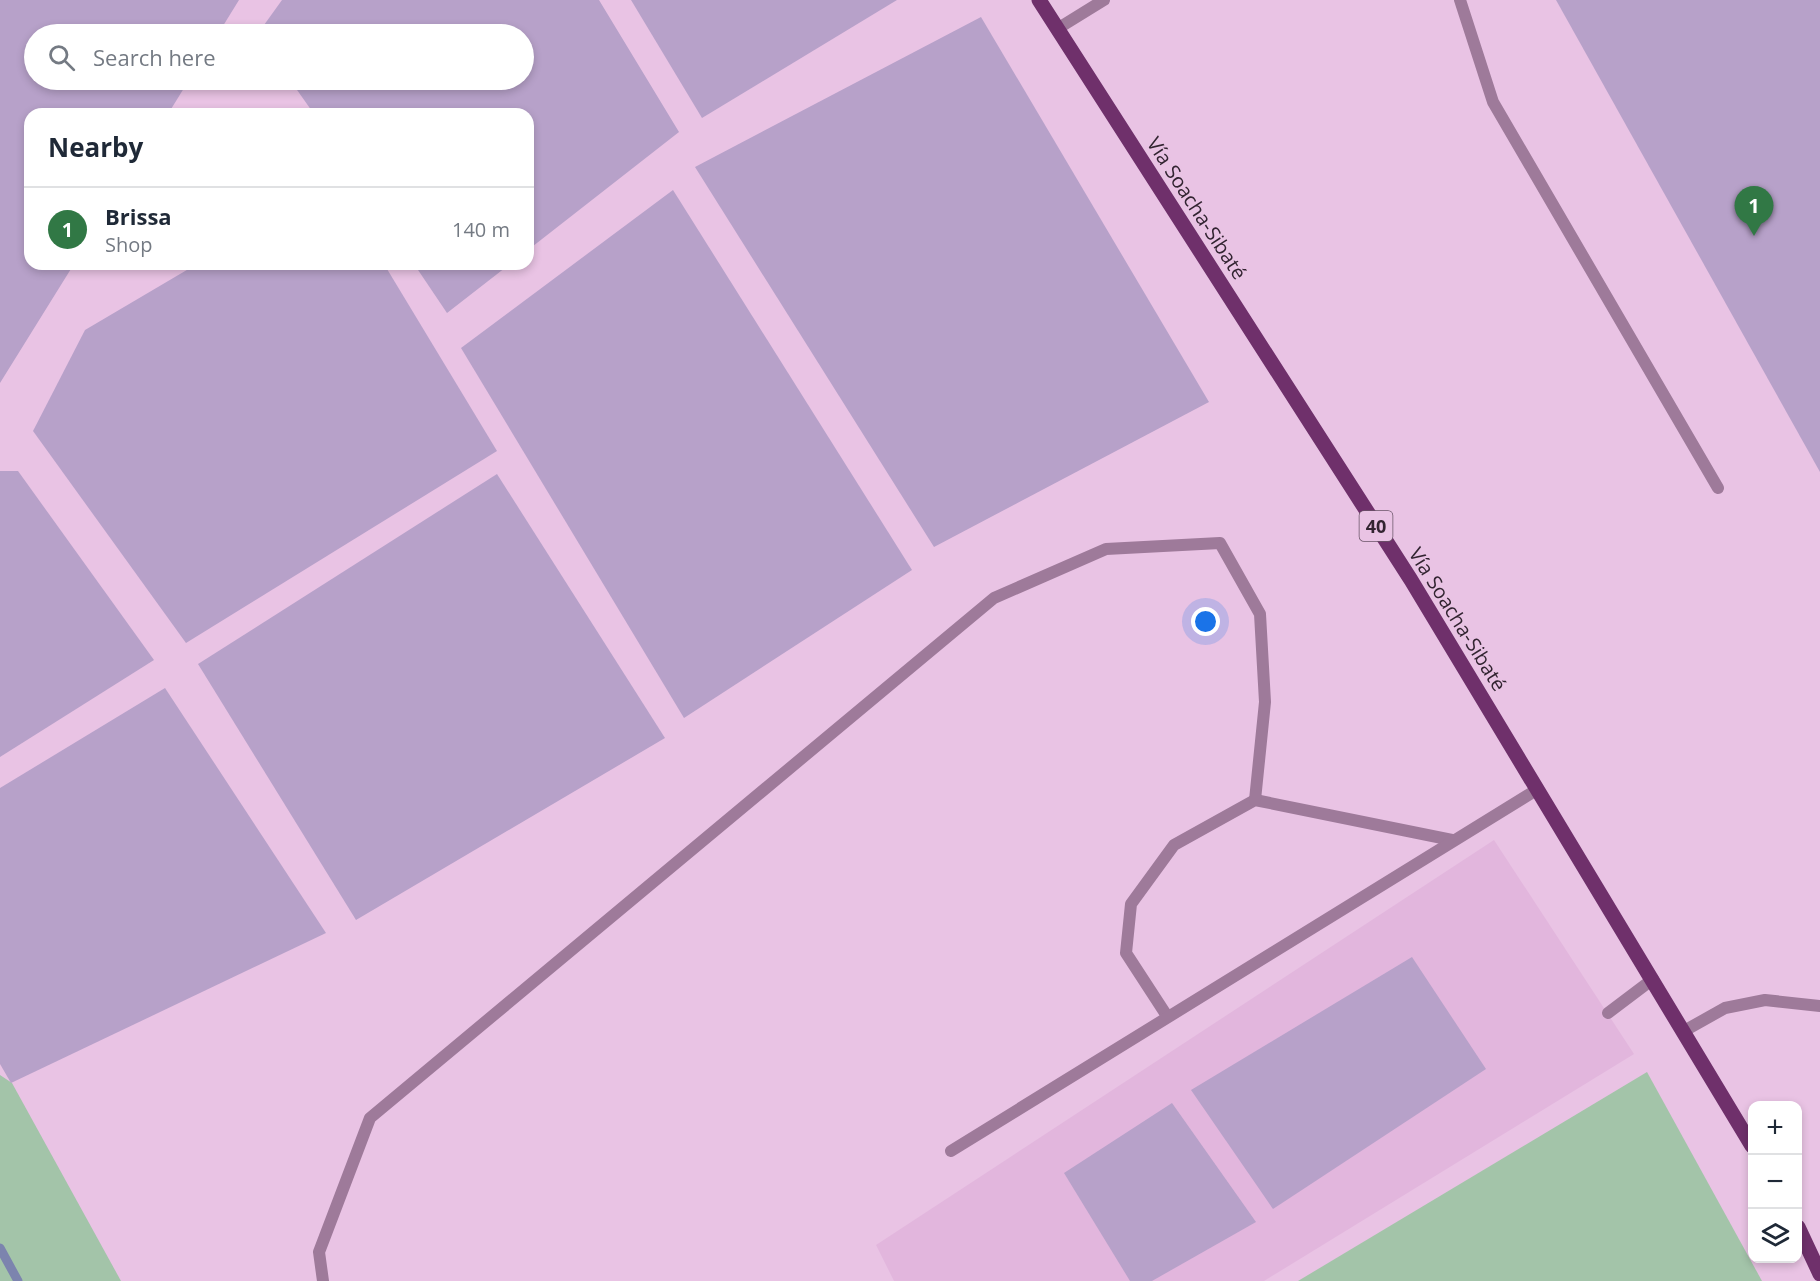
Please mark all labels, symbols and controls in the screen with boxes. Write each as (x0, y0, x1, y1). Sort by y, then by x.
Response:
search box (24, 24, 534, 90)
icon: search (45, 41, 78, 74)
text: Search here (93, 42, 216, 72)
text: Nearby (48, 129, 143, 165)
street label: Vía Soacha-Sibaté (1141, 132, 1253, 284)
pin: 1 (1734, 186, 1774, 236)
text: Brissa (105, 201, 172, 231)
text: 1 (62, 216, 73, 243)
text: 140 m (452, 216, 510, 243)
text: Shop (105, 231, 153, 258)
road number: 40 (1360, 511, 1392, 541)
street label: Vía Soacha-Sibaté (1403, 542, 1513, 696)
your location (1191, 607, 1220, 636)
map controls (1748, 1101, 1802, 1263)
button: + (1748, 1101, 1802, 1155)
button: − (1748, 1155, 1802, 1209)
button: layers (1748, 1209, 1802, 1263)

